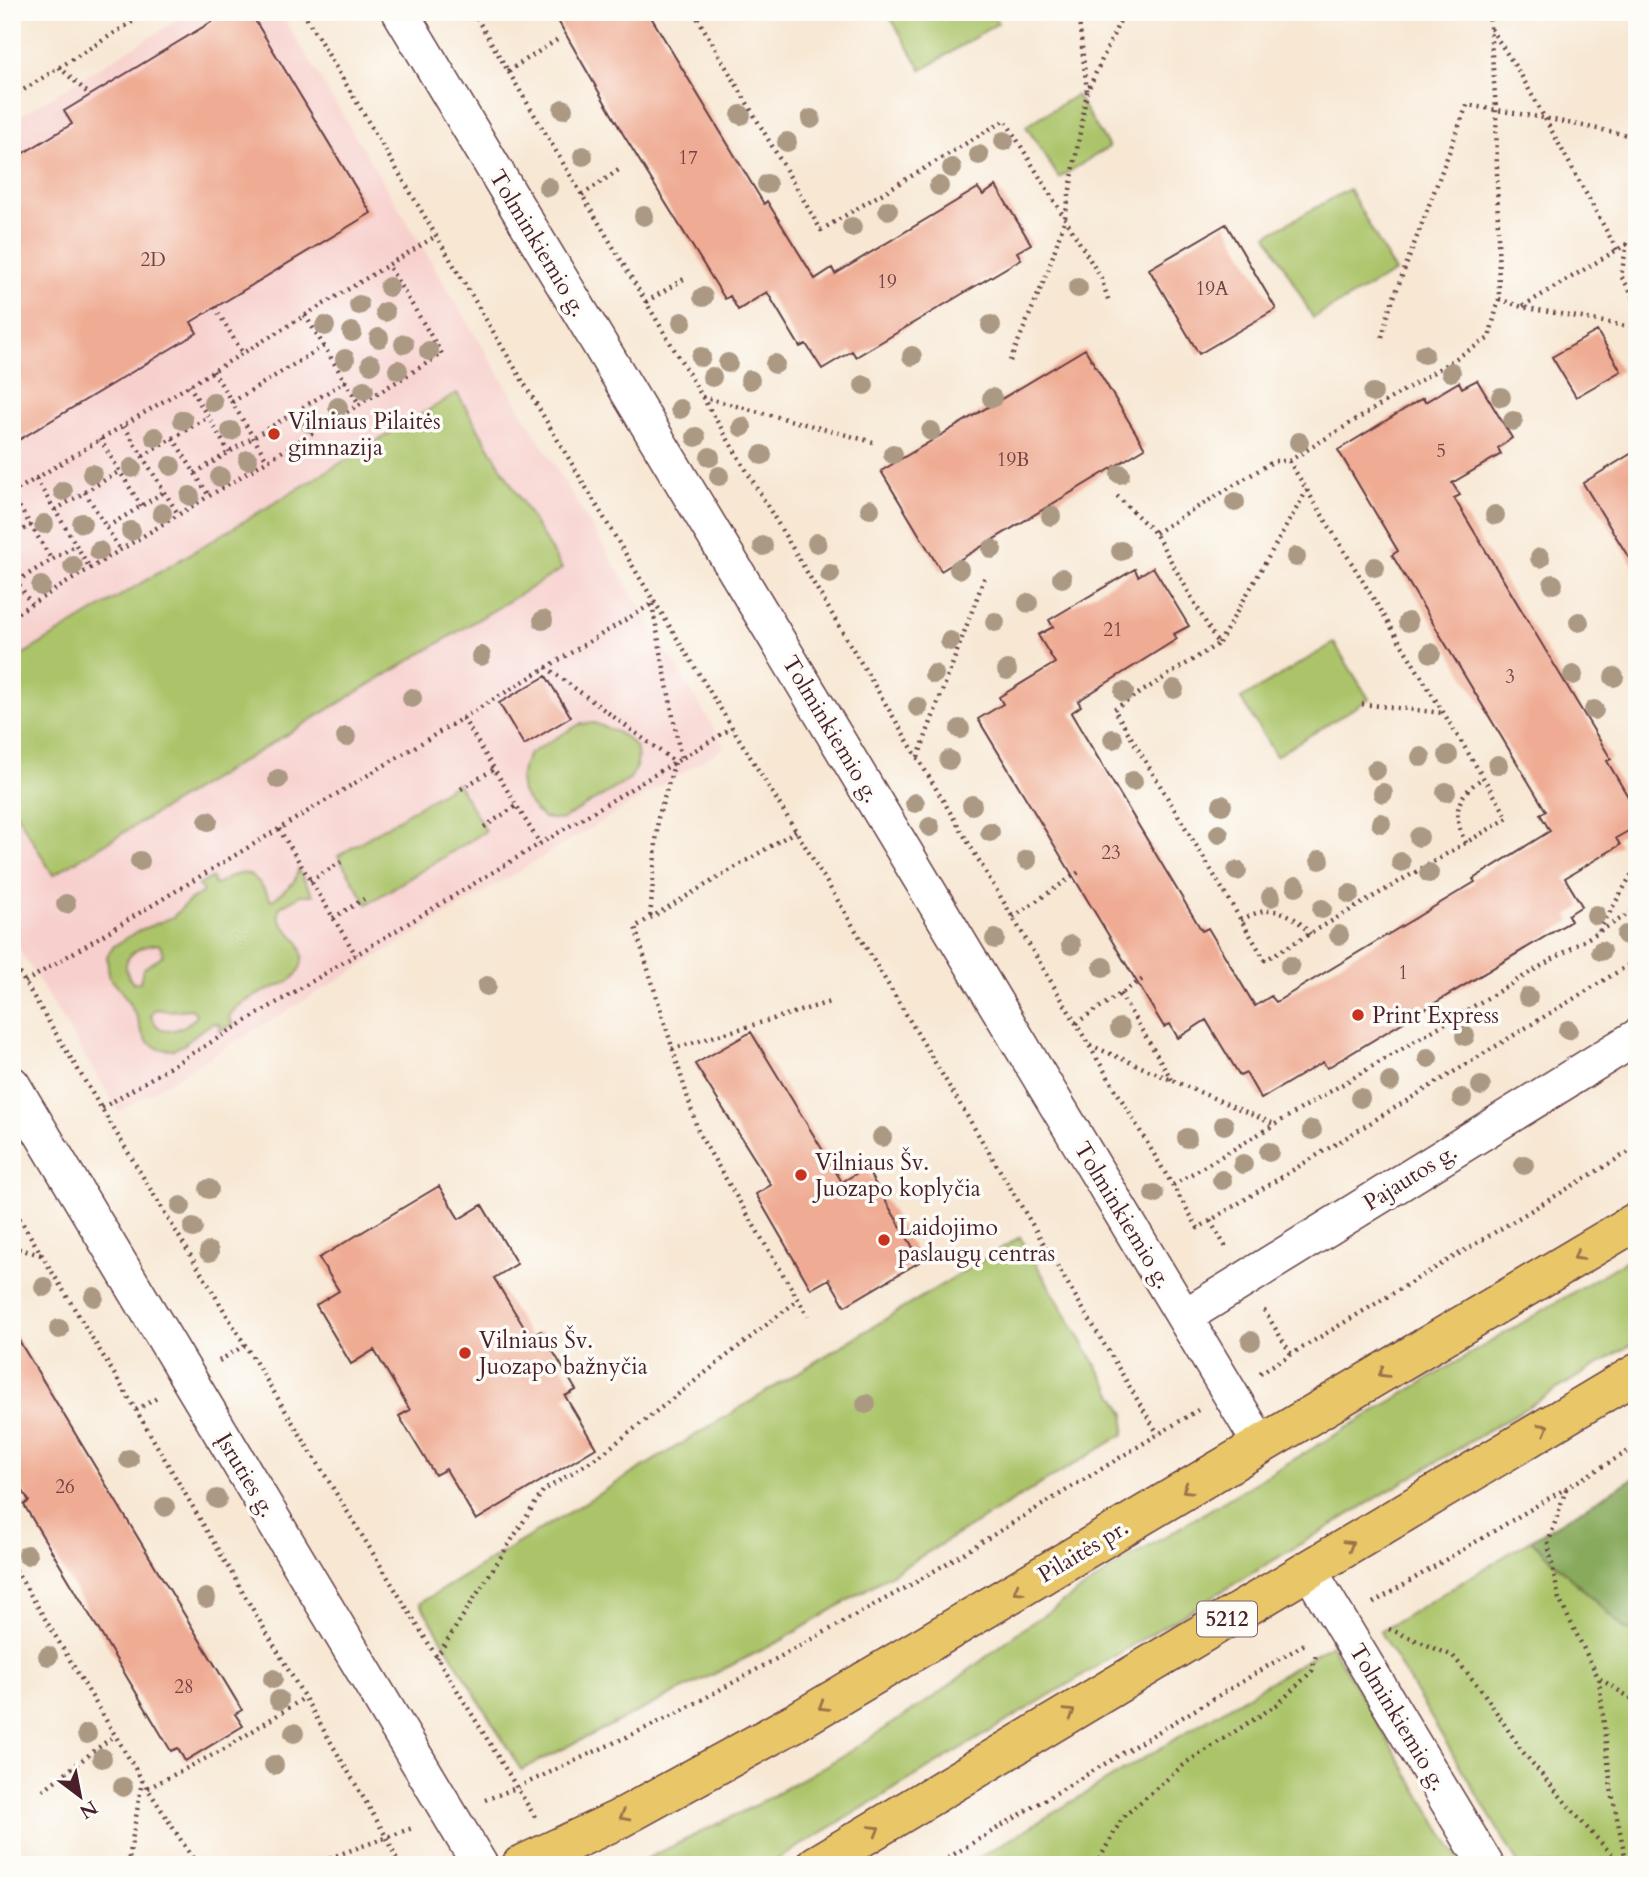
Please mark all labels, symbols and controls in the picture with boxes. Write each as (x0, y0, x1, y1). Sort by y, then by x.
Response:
house number: 17 (678, 145, 698, 171)
street label: Tolminkiemio g. (482, 164, 594, 322)
house number: 2D (140, 247, 166, 273)
house number: 19 (877, 269, 897, 295)
house number: 19A (1196, 276, 1229, 302)
place label: Vilniaus Pilaitės gimnazija (288, 406, 441, 463)
marker: Vilniaus Pilaitės gimnazija (266, 426, 282, 442)
house number: 5 (1436, 438, 1446, 464)
house number: 19B (997, 447, 1029, 473)
house number: 21 (1103, 617, 1123, 643)
street label: Tolminkiemio g. (775, 650, 887, 808)
house number: 3 (1505, 664, 1515, 690)
house number: 23 (1101, 840, 1121, 866)
house number: 1 (1398, 960, 1408, 986)
place label: Print Express (1372, 1000, 1499, 1031)
marker: Print Express (1350, 1007, 1366, 1023)
street label: Tolminkiemio g. (1067, 1136, 1179, 1294)
street label: Pajautos g. (1357, 1136, 1463, 1218)
place label: Vilniaus Šv. Juozapo koplyčia (812, 1146, 981, 1204)
marker: Vilniaus Šv. Juozapo koplyčia (793, 1167, 809, 1183)
place label: Laidojimo paslaugų centras (898, 1212, 1055, 1269)
marker: Laidojimo paslaugų centras (876, 1232, 892, 1248)
one-way arrow (1573, 1248, 1586, 1261)
place label: Vilniaus Šv. Juozapo bažnyčia (476, 1324, 648, 1382)
marker: Vilniaus Šv. Juozapo bažnyčia (457, 1345, 473, 1361)
one-way arrow (1377, 1364, 1390, 1377)
one-way arrow (1537, 1424, 1550, 1437)
street label: Įsruties g. (209, 1427, 283, 1523)
house number: 26 (55, 1474, 75, 1500)
one-way arrow (1182, 1481, 1195, 1494)
street label: Pilaitės pr. (1032, 1512, 1134, 1590)
one-way arrow (1342, 1541, 1355, 1554)
one-way arrow (1013, 1581, 1026, 1594)
road number: 5212 (1197, 1602, 1257, 1636)
street label: Tolminkiemio g. (1342, 1638, 1454, 1796)
house number: 28 (174, 1674, 194, 1700)
one-way arrow (817, 1698, 830, 1711)
one-way arrow (1062, 1708, 1075, 1721)
north arrow (46, 1762, 116, 1832)
text: N (74, 1794, 102, 1825)
one-way arrow (618, 1808, 631, 1821)
one-way arrow (867, 1825, 880, 1838)

